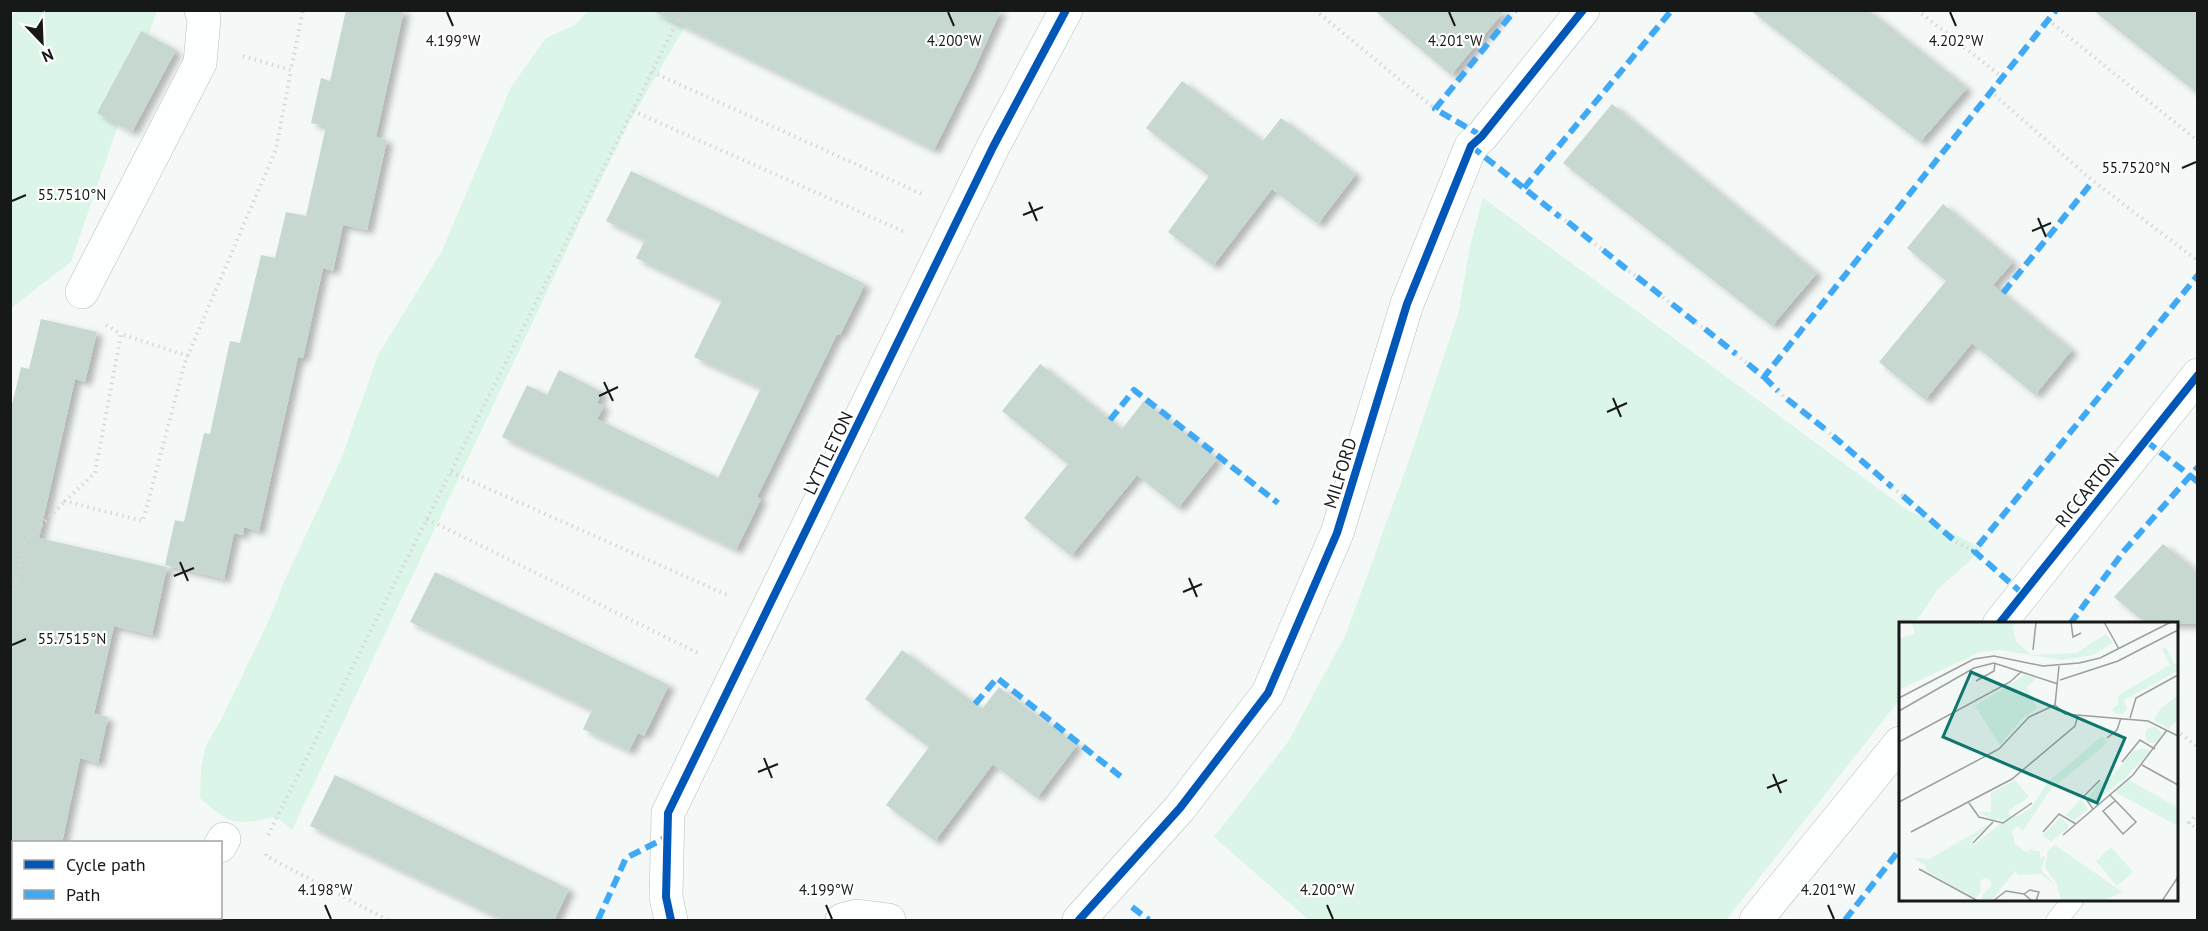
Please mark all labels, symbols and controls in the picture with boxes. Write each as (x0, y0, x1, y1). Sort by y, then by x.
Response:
north arrow (12, 12, 72, 72)
text: 4.199°W (426, 31, 481, 50)
text: 4.200°W (927, 31, 982, 50)
text: 4.201°W (1428, 31, 1483, 50)
text: 4.202°W (1929, 31, 1984, 50)
text: N (39, 45, 57, 67)
text: 55.7520°N (2102, 158, 2170, 177)
text: 55.7510°N (38, 185, 106, 204)
street label: LYTTLETON (798, 407, 858, 499)
street label: MILFORD (1318, 435, 1362, 511)
street label: RICCARTON (2050, 448, 2124, 532)
inset map (1899, 622, 2178, 901)
text: 55.7515°N (38, 629, 106, 648)
legend (12, 841, 222, 919)
text: Cycle path (66, 853, 146, 876)
text: 4.198°W (298, 880, 353, 899)
text: 4.199°W (799, 880, 854, 899)
text: 4.200°W (1300, 880, 1355, 899)
text: 4.201°W (1801, 880, 1856, 899)
text: Path (66, 883, 100, 906)

